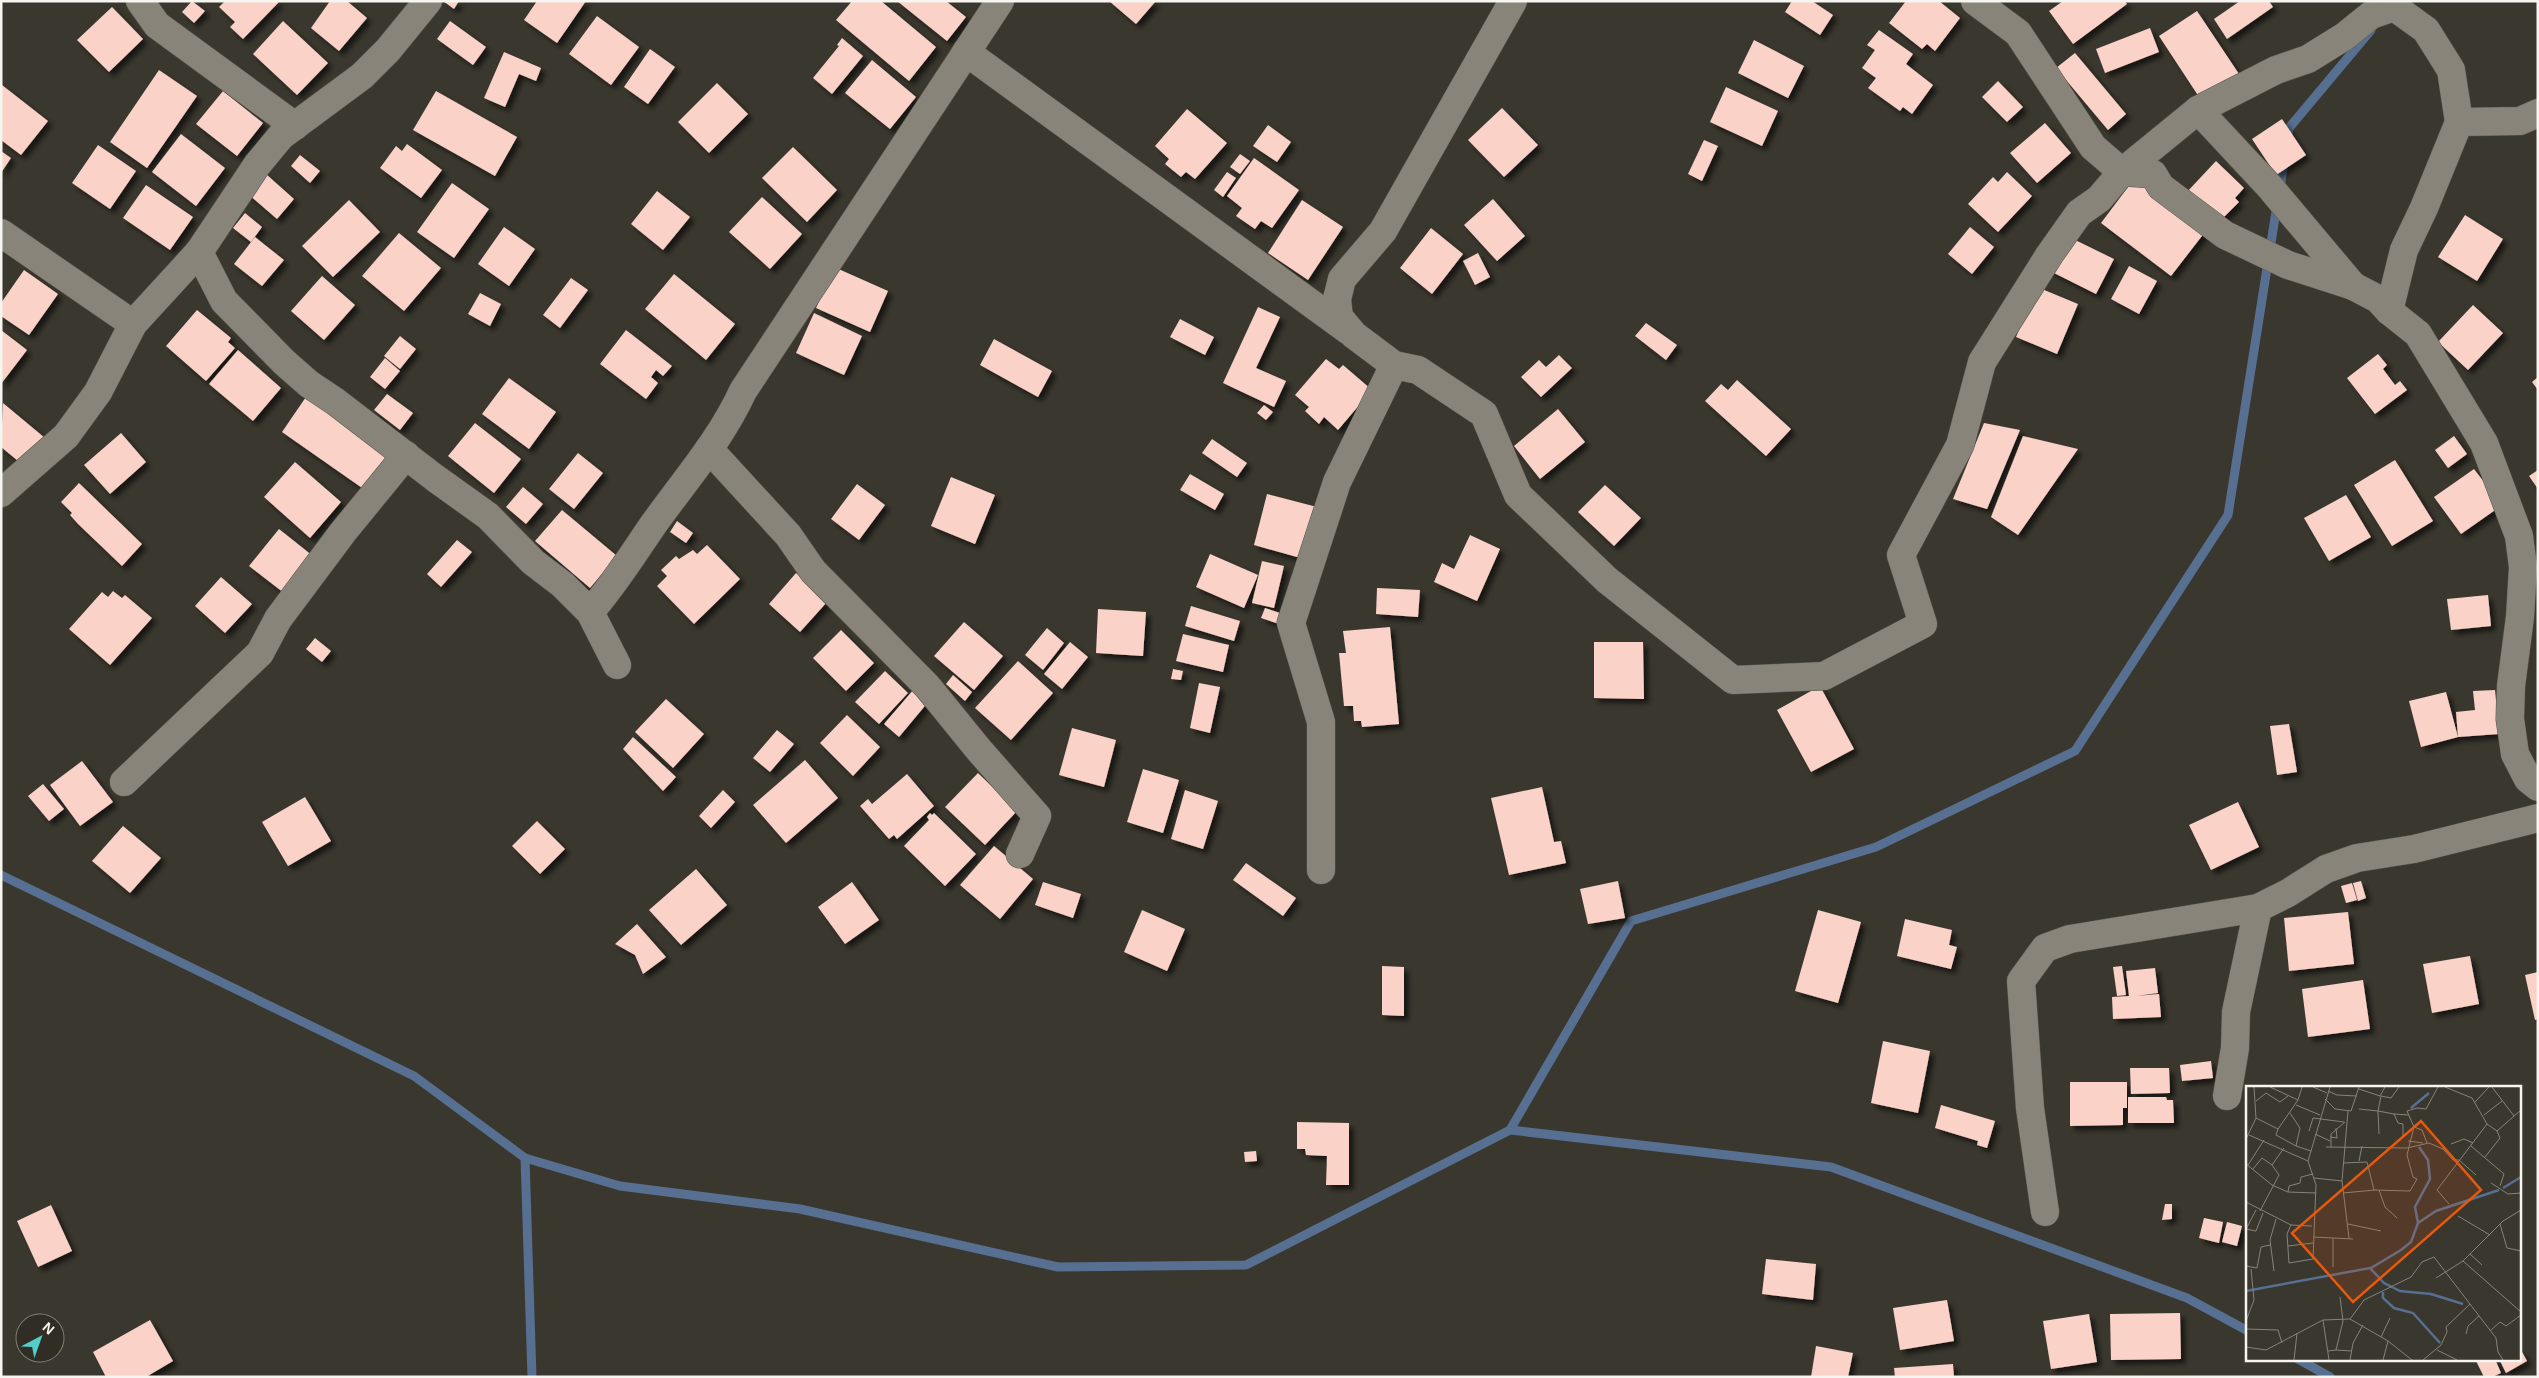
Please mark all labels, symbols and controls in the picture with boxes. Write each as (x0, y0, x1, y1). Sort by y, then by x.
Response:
inset map (2246, 1086, 2522, 1360)
north arrow (15, 1313, 65, 1363)
text: N (39, 1319, 58, 1338)

